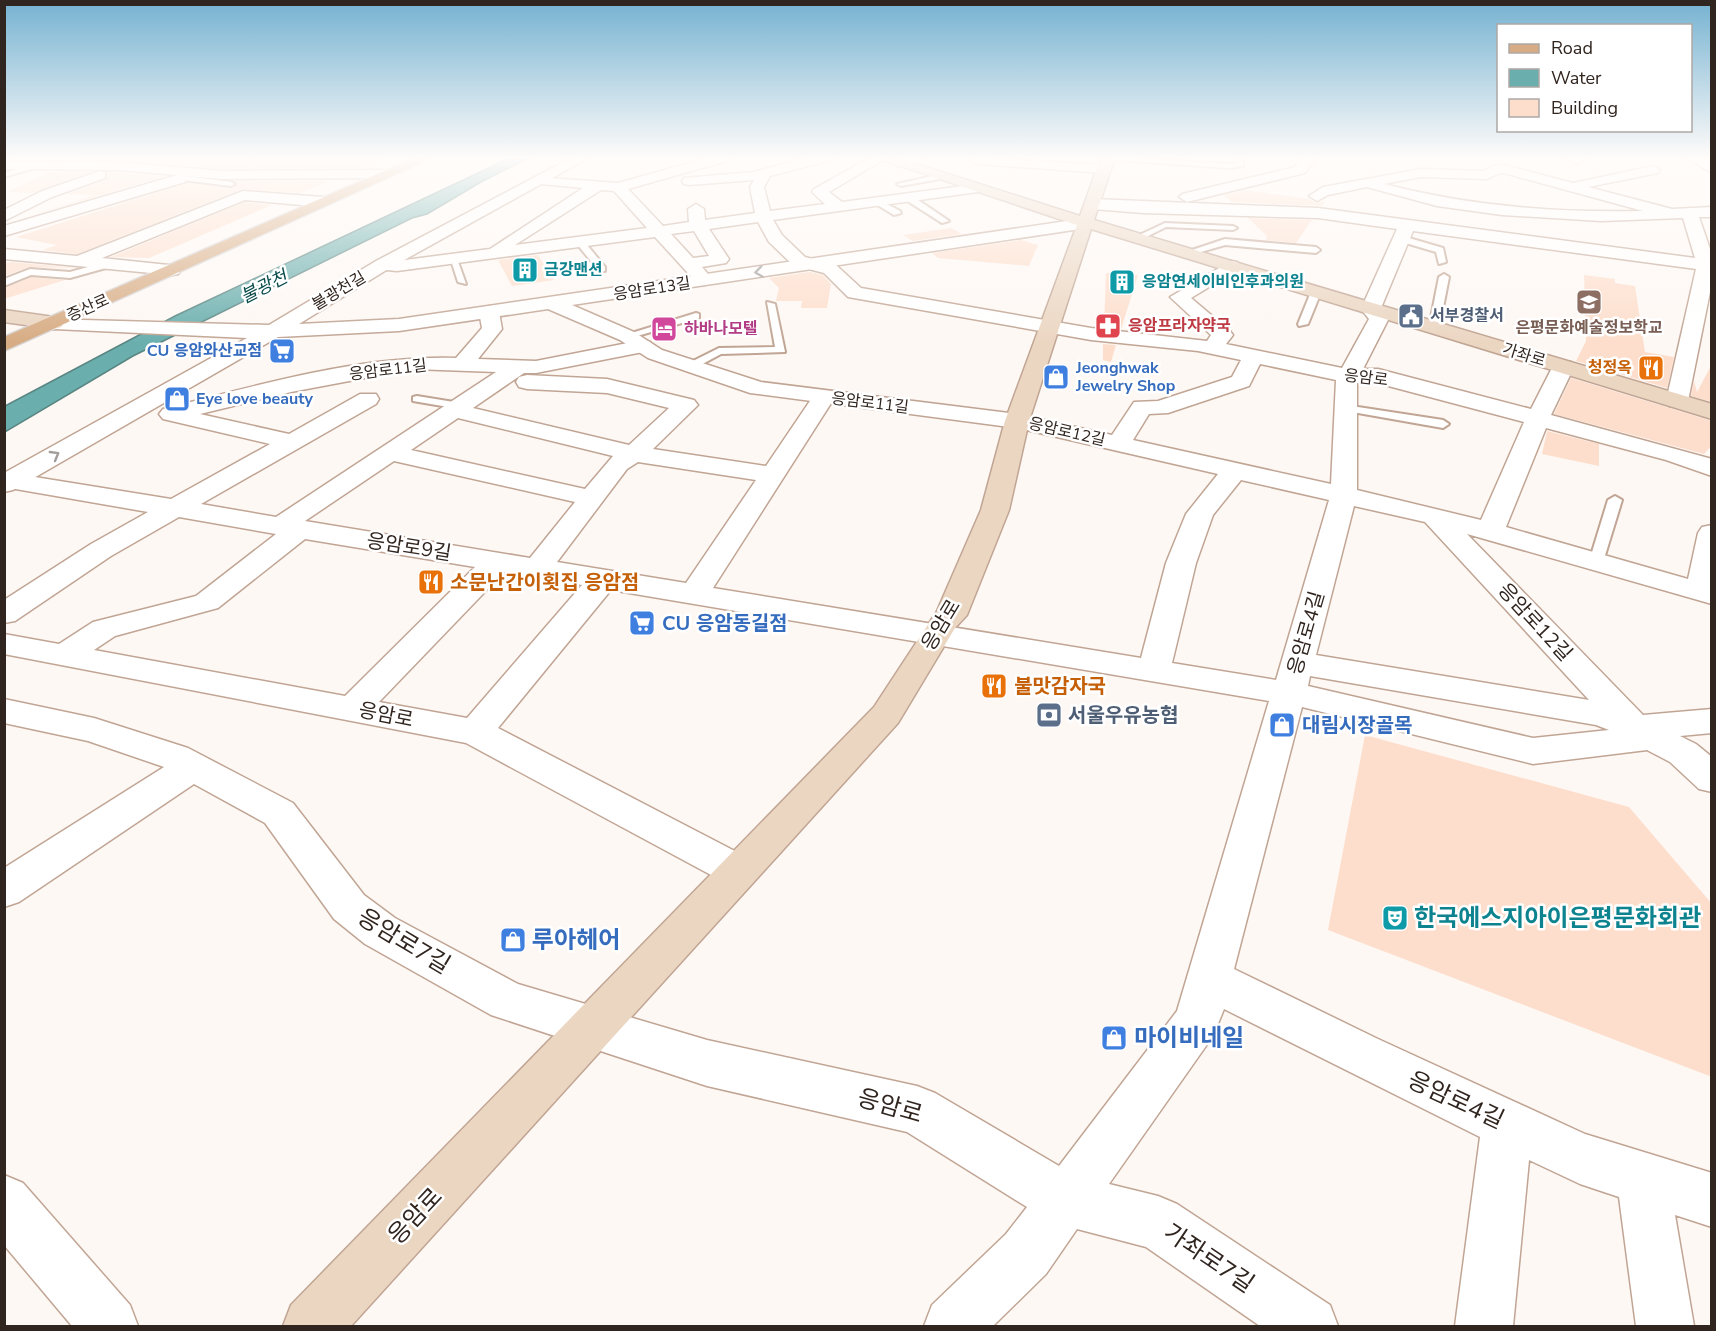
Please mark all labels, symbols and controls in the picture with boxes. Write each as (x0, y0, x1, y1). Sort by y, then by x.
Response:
legend (1497, 24, 1692, 132)
text: Road (1551, 36, 1593, 60)
text: Water (1551, 66, 1602, 90)
text: Building (1551, 96, 1618, 120)
building icon: 금강맨션 (510, 255, 540, 285)
place label: 금강맨션 (544, 259, 603, 281)
water label: 불광천 (236, 264, 294, 309)
street label: 불광천길 (308, 266, 370, 316)
one-way arrow (755, 266, 764, 278)
building icon: 응암연세이비인후과의원 (1107, 267, 1137, 297)
place label: 응암연세이비인후과의원 (1142, 271, 1304, 293)
street label: 응암로13길 (612, 272, 692, 306)
school or university icon: 은평문화예술정보학교 (1574, 287, 1604, 317)
street label: 증산로 (63, 289, 113, 327)
public building icon: 서부경찰서 (1396, 301, 1426, 331)
place label: 서부경찰서 (1430, 305, 1504, 327)
pharmacy icon: 응암프라자약국 (1093, 311, 1123, 341)
hotel icon: 하바나모텔 (649, 314, 679, 344)
place label: 응암프라자약국 (1128, 315, 1231, 337)
place label: 은평문화예술정보학교 (1515, 317, 1663, 339)
place label: 하바나모텔 (684, 318, 758, 340)
supermarket icon: CU 응암와산교점 (267, 336, 297, 366)
street label: 가좌로 (1500, 338, 1549, 372)
place label: CU 응암와산교점 (147, 340, 262, 362)
restaurant icon: 청정옥 (1636, 353, 1666, 383)
street label: 응암로11길 (348, 354, 428, 386)
place label: Jeonghwak Jewelry Shop (1075, 357, 1175, 397)
place label: 청정옥 (1588, 357, 1632, 379)
shop icon: Jeonghwak Jewelry Shop (1041, 362, 1071, 392)
street label: 응암로 (1343, 364, 1390, 392)
shop icon: Eye love beauty (162, 384, 192, 414)
street label: 응암로11길 (830, 387, 910, 419)
place label: Eye love beauty (196, 388, 314, 410)
street label: 응암로12길 (1026, 412, 1108, 452)
one-way arrow (49, 451, 59, 462)
street label: 응암로9길 (365, 527, 453, 567)
restaurant icon: 소문난간이횟집 응암점 (416, 567, 446, 597)
place label: 소문난간이횟집 응암점 (450, 569, 639, 596)
street label: 응암로12길 (1492, 577, 1578, 667)
street label: 응암로4길 (1281, 588, 1331, 678)
street label: 응암로 (915, 594, 967, 656)
supermarket icon: CU 응암동길점 (627, 608, 657, 638)
place label: CU 응암동길점 (662, 610, 788, 637)
restaurant icon: 불맛감자국 (979, 671, 1009, 701)
place label: 불맛감자국 (1014, 673, 1106, 700)
street label: 응암로 (356, 696, 416, 734)
bank icon: 서울우유농협 (1034, 700, 1064, 730)
place label: 서울우유농협 (1068, 702, 1178, 729)
shop icon: 대림시장골목 (1267, 710, 1297, 740)
place label: 대림시장골목 (1302, 712, 1412, 739)
street label: 응암로7길 (352, 901, 456, 981)
place label: 한국에스지아이은평문화회관 (1414, 902, 1701, 934)
theatre icon: 한국에스지아이은평문화회관 (1380, 903, 1410, 933)
place label: 루아헤어 (532, 924, 620, 956)
shop icon: 루아헤어 (498, 925, 528, 955)
place label: 마이비네일 (1134, 1022, 1244, 1054)
shop icon: 마이비네일 (1099, 1023, 1129, 1053)
street label: 응암로4길 (1403, 1064, 1509, 1136)
street label: 응암로 (854, 1081, 926, 1131)
street label: 응암로 (381, 1181, 449, 1251)
street label: 가좌로7길 (1157, 1216, 1261, 1300)

